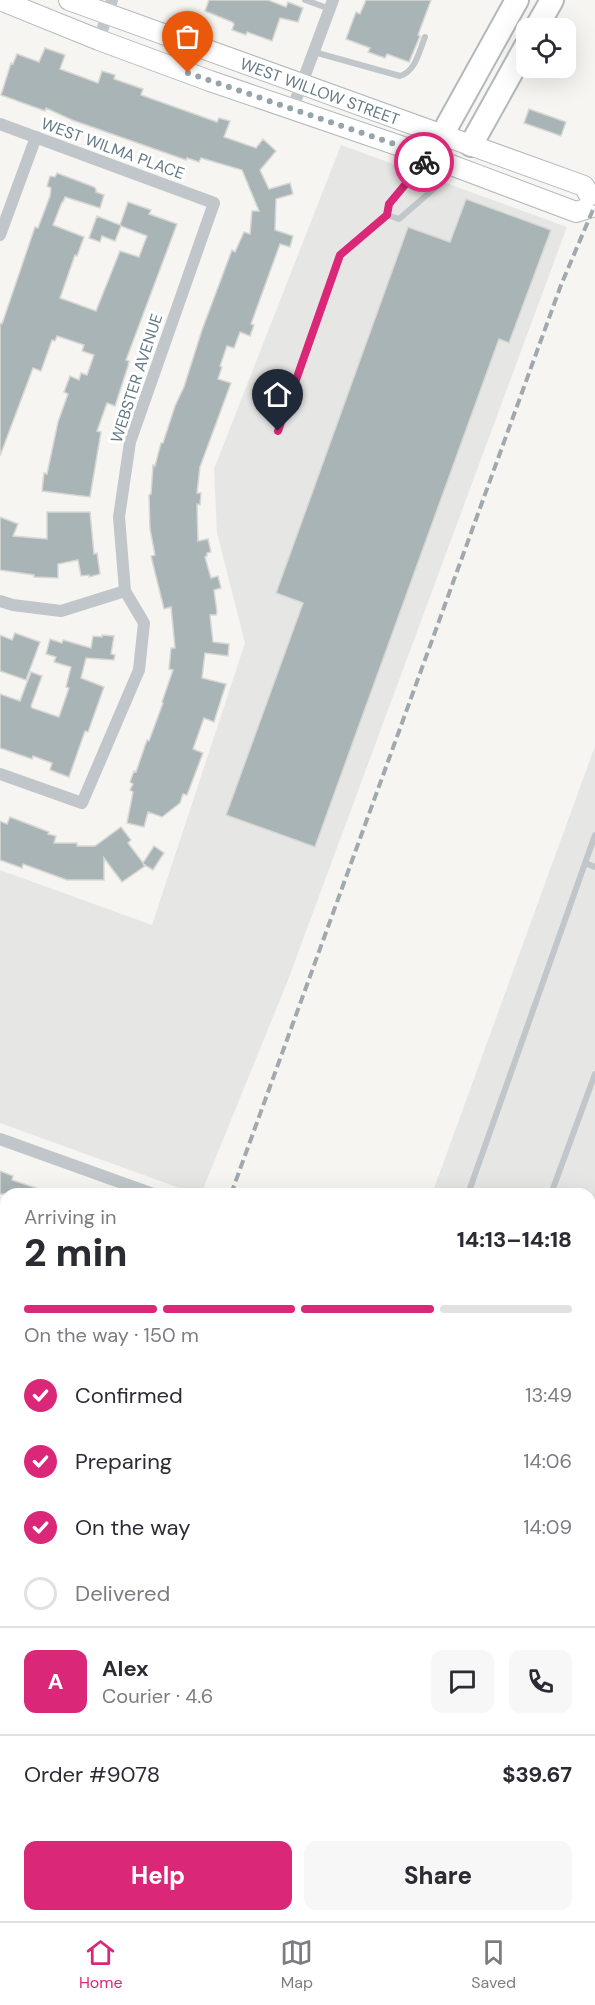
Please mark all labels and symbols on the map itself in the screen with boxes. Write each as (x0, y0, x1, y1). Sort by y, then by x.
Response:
pin (162, 11, 213, 73)
street label: WEST WILLOW STREET (237, 53, 402, 130)
street label: WEST WILMA PLACE (38, 113, 187, 184)
courier (394, 132, 454, 192)
street label: WEBSTER AVENUE (106, 311, 167, 445)
pin (252, 369, 303, 431)

